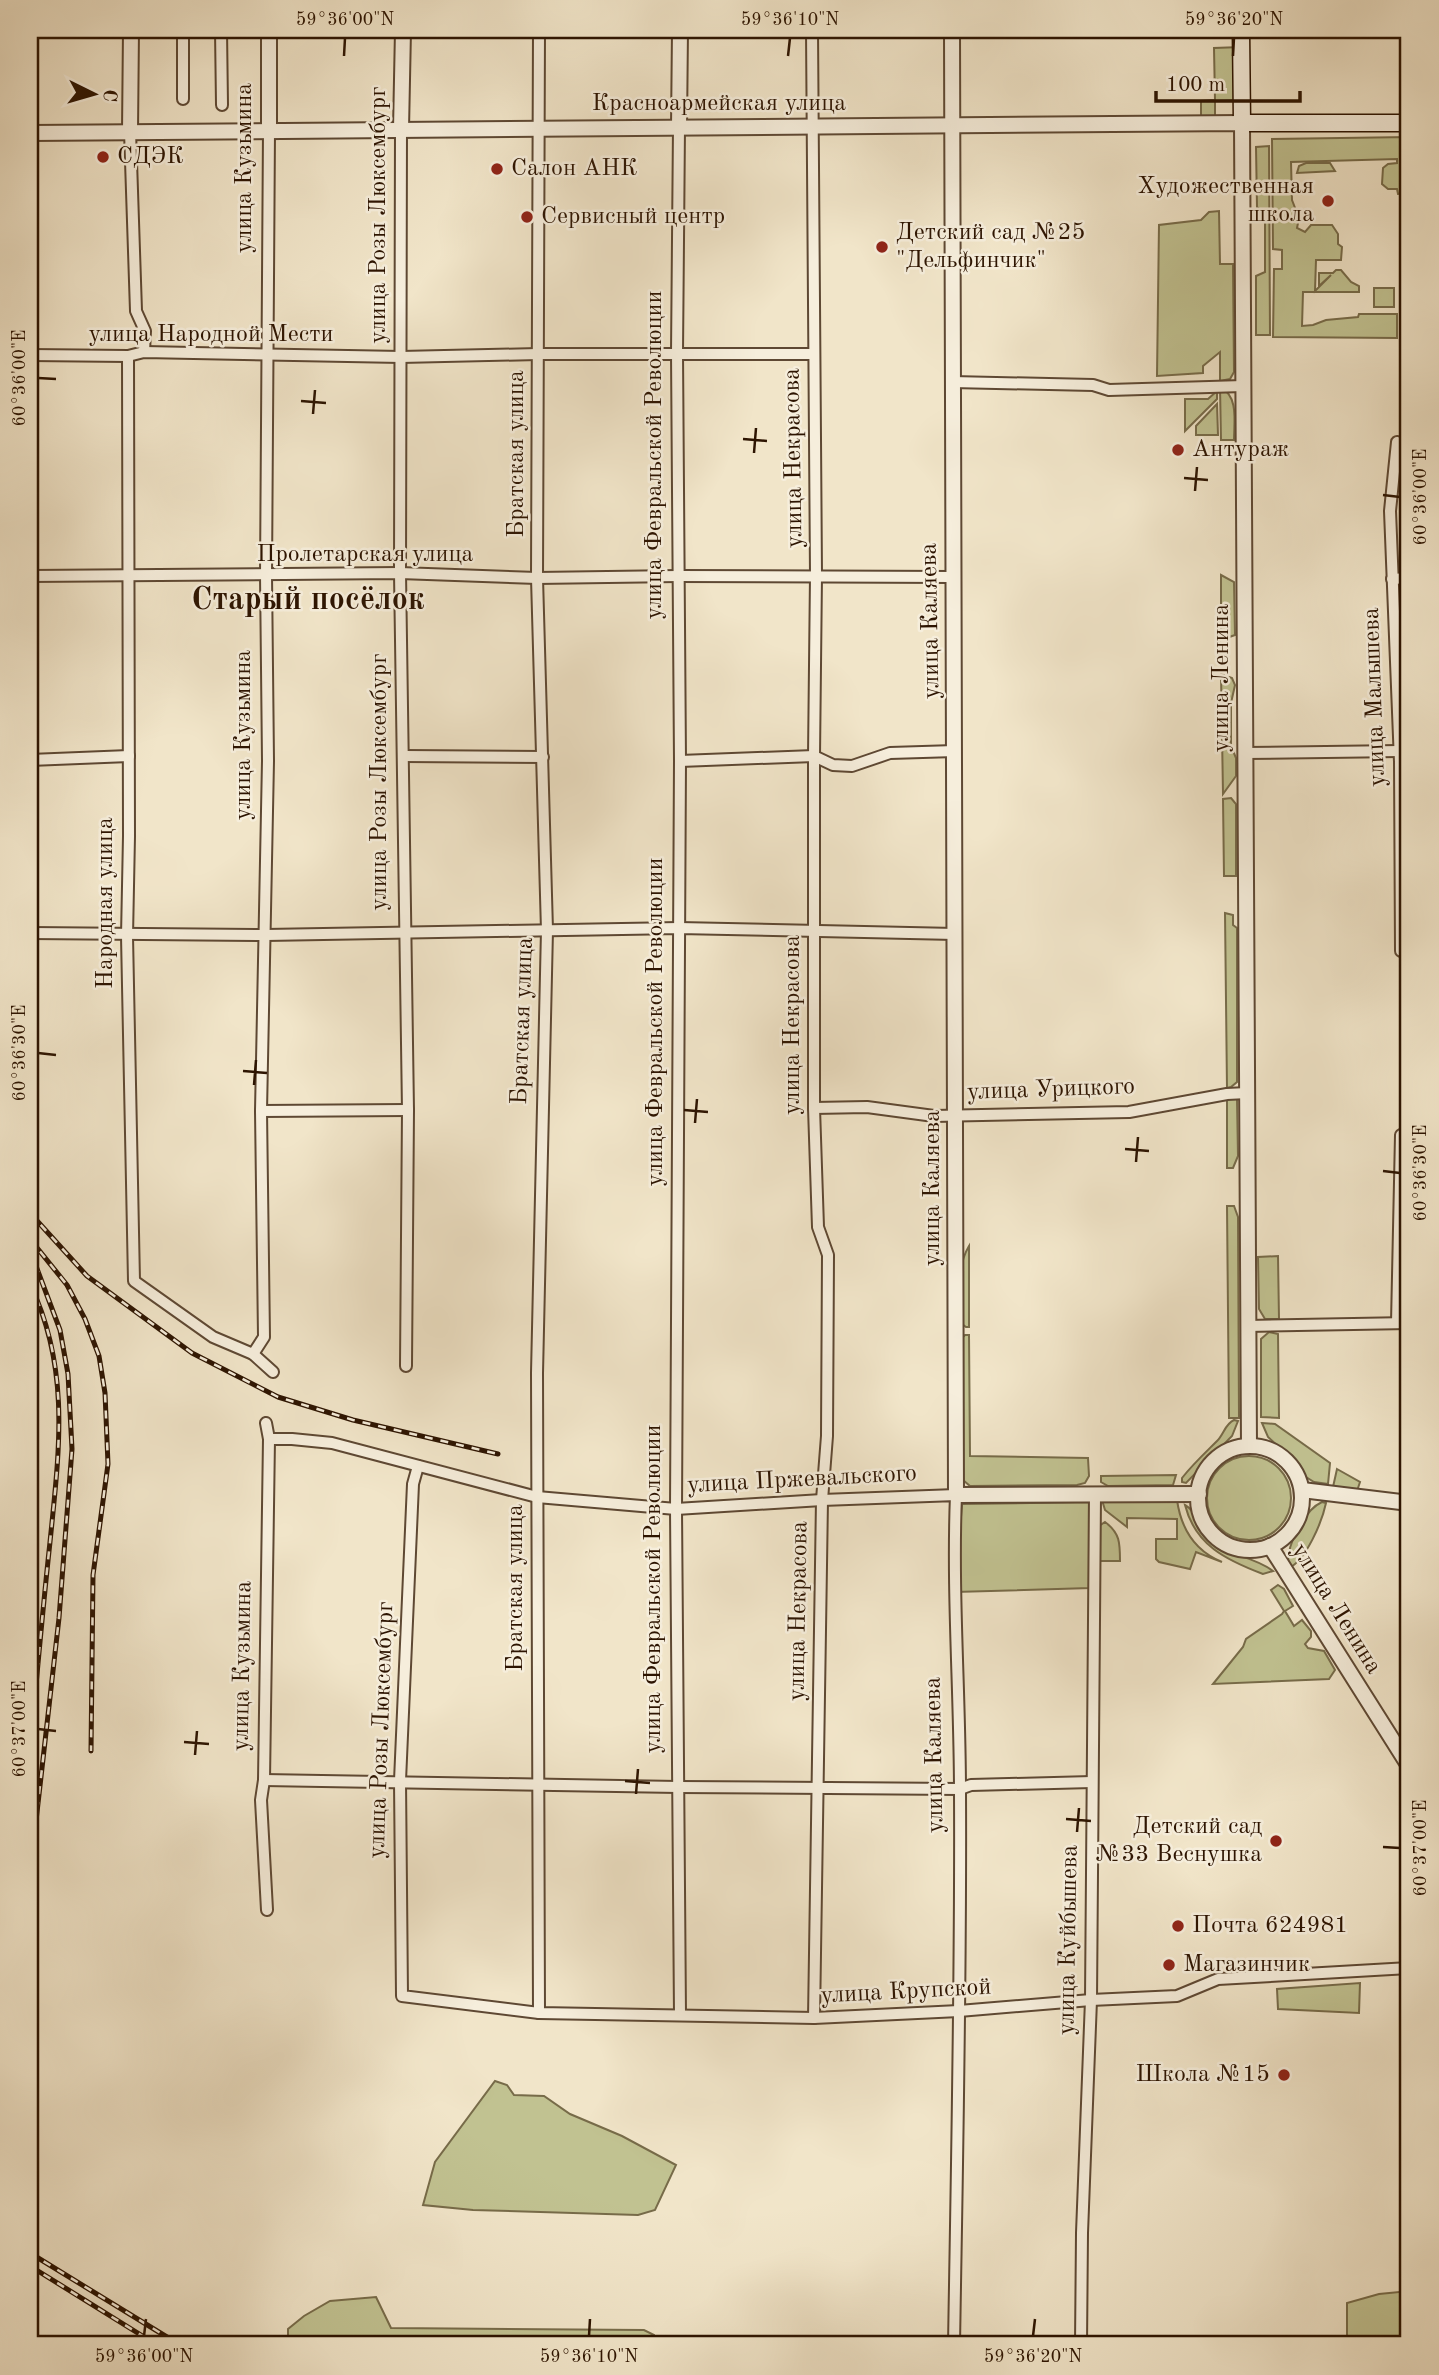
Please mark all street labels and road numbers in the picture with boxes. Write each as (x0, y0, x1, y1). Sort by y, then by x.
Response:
street label: улица Кузьмина (233, 83, 257, 253)
street label: улица Розы Люксембург (367, 86, 391, 344)
street label: Красноармейская улица (592, 92, 846, 116)
street label: улица Февральской Революции (643, 291, 667, 619)
street label: улица Народной Мести (89, 323, 333, 347)
street label: улица Некрасова (780, 368, 808, 548)
street label: Братская улица (505, 370, 529, 538)
street label: улица Каляева (918, 542, 944, 699)
street label: Пролетарская улица (257, 543, 474, 567)
street label: улица Ленина (1210, 603, 1234, 752)
street label: улица Малышева (1360, 607, 1390, 787)
street label: улица Кузьмина (232, 650, 256, 820)
street label: улица Розы Люксембург (368, 653, 392, 911)
street label: Народная улица (94, 817, 118, 989)
street label: улица Февральской Революции (644, 858, 668, 1186)
street label: улица Некрасова (781, 935, 805, 1115)
street label: Братская улица (508, 937, 538, 1105)
street label: улица Урицкого (967, 1075, 1135, 1105)
street label: улица Каляева (921, 1110, 945, 1266)
street label: улица Февральской Революции (642, 1425, 666, 1753)
street label: улица Пржевальского (687, 1462, 917, 1498)
street label: Братская улица (504, 1504, 528, 1672)
street label: улица Некрасова (785, 1521, 813, 1701)
street label: улица Ленина (1286, 1540, 1386, 1679)
street label: улица Кузьмина (230, 1580, 256, 1751)
street label: улица Розы Люксембург (366, 1601, 398, 1859)
street label: улица Каляева (922, 1676, 948, 1833)
street label: улица Куйбышева (1055, 1844, 1083, 2035)
street label: улица Крупской (820, 1976, 992, 2008)

